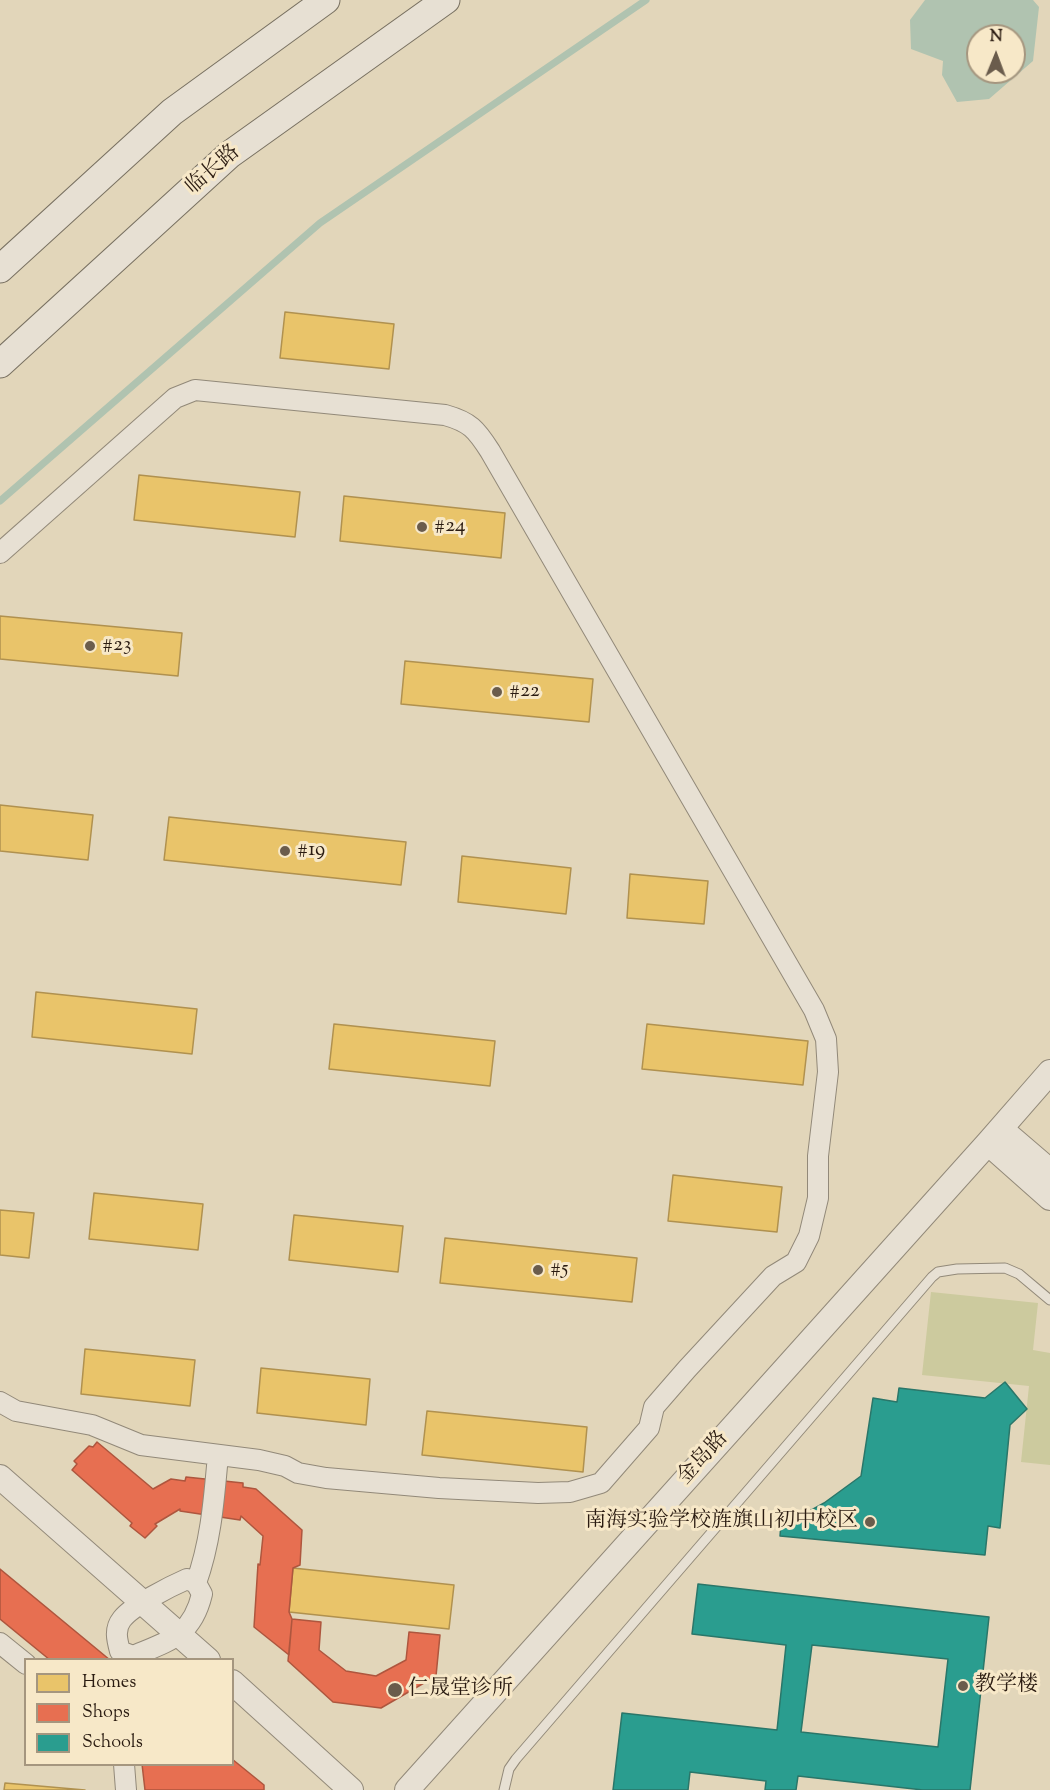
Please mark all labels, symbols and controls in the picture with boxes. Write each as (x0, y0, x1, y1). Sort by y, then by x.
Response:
north arrow (966, 24, 1026, 84)
text: N (990, 26, 1003, 49)
street label: 临长路 (182, 141, 246, 201)
place label: #24 (434, 514, 466, 540)
marker: #24 (415, 520, 429, 534)
place label: #23 (102, 633, 132, 659)
marker: #23 (83, 639, 97, 653)
place label: #22 (509, 679, 540, 705)
marker: #22 (490, 685, 504, 699)
place label: #19 (297, 838, 325, 864)
marker: #19 (278, 844, 292, 858)
place label: #5 (550, 1257, 568, 1283)
marker: #5 (531, 1263, 545, 1277)
street label: 金岛路 (674, 1427, 734, 1491)
place label: 南海实验学校旌旗山初中校区 (585, 1509, 858, 1535)
marker: 南海实验学校旌旗山初中校区 (863, 1515, 877, 1529)
legend (24, 1658, 234, 1766)
text: Homes (82, 1670, 136, 1696)
place label: 教学楼 (975, 1673, 1038, 1699)
place label: 仁晟堂诊所 (408, 1677, 513, 1703)
marker: 教学楼 (956, 1679, 970, 1693)
marker: 仁晟堂诊所 (386, 1681, 404, 1699)
text: Shops (82, 1700, 130, 1726)
text: Schools (82, 1730, 143, 1756)

